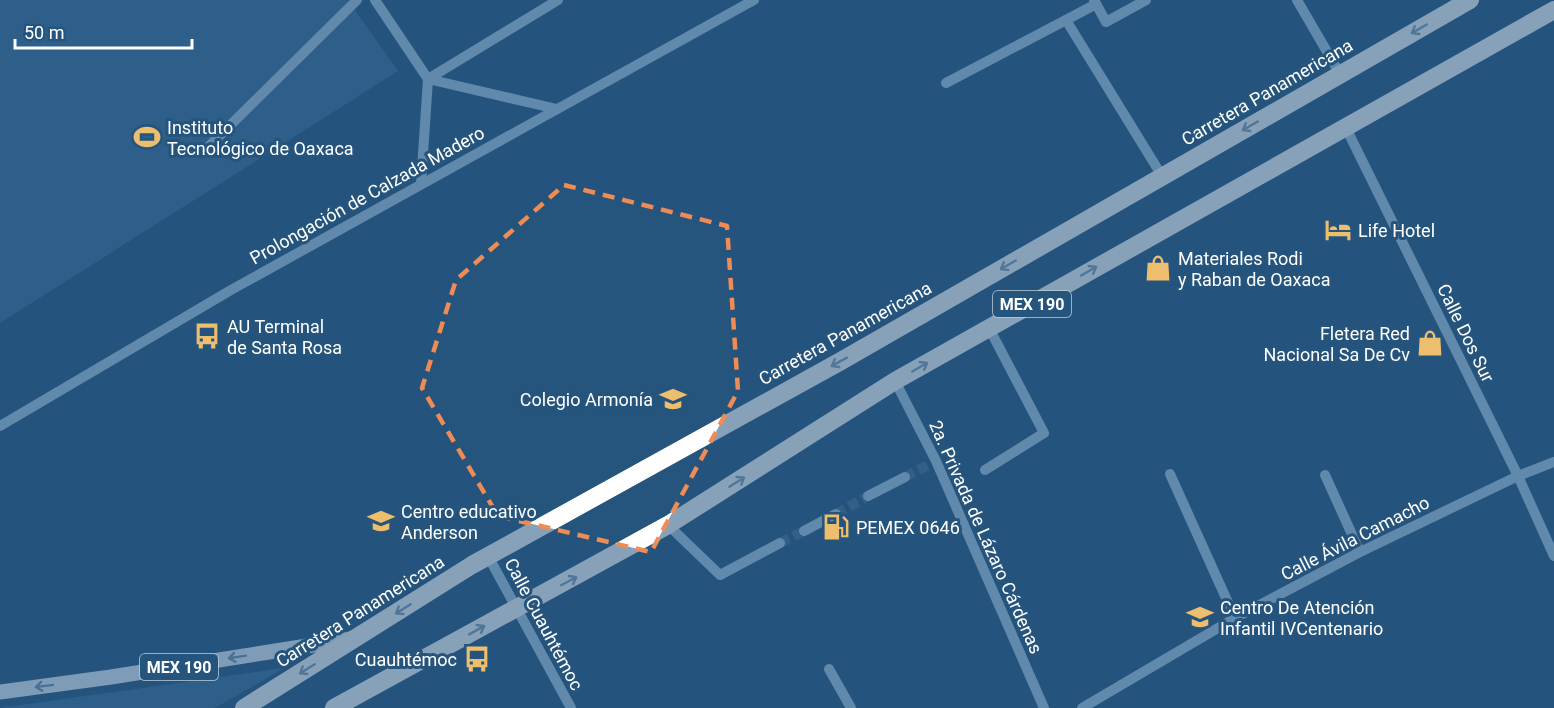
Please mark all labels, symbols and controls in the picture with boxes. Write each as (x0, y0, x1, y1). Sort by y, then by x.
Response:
scale bar (15, 12, 192, 50)
text: 50 m (24, 22, 64, 43)
one-way arrow (1411, 23, 1428, 35)
street label: Carretera Panamericana (1178, 34, 1356, 150)
place label: Instituto Tecnológico de Oaxaca (167, 117, 354, 159)
one-way arrow (1242, 120, 1259, 132)
sports icon: Instituto Tecnológico de Oaxaca (132, 122, 162, 152)
street label: Prolongación de Calzada Madero (246, 122, 488, 268)
hotel icon: Life Hotel (1323, 215, 1353, 245)
place label: Life Hotel (1358, 220, 1435, 241)
place label: Materiales Rodi y Raban de Oaxaca (1178, 248, 1330, 290)
shop icon: Materiales Rodi y Raban de Oaxaca (1143, 253, 1173, 283)
one-way arrow (1000, 259, 1017, 271)
one-way arrow (1080, 265, 1098, 276)
street label: Carretera Panamericana (755, 277, 935, 389)
street label: Calle Dos Sur (1433, 280, 1499, 386)
road number: MEX 190 (993, 291, 1071, 317)
place label: AU Terminal de Santa Rosa (227, 316, 342, 358)
bus stop icon: AU Terminal de Santa Rosa (192, 321, 222, 351)
place label: Fletera Red Nacional Sa De Cv (1264, 323, 1410, 365)
shop icon: Fletera Red Nacional Sa De Cv (1415, 328, 1445, 358)
one-way arrow (830, 357, 848, 368)
one-way arrow (911, 361, 928, 373)
school or university icon: Colegio Armonía (658, 384, 688, 414)
place label: Colegio Armonía (520, 389, 653, 410)
street label: 2a. Privada de Lázaro Cárdenas (925, 417, 1047, 657)
one-way arrow (728, 475, 745, 488)
street label: Calle Ávila Camacho (1277, 491, 1433, 585)
place label: Centro educativo Anderson (401, 501, 537, 543)
school or university icon: Centro educativo Anderson (366, 506, 396, 536)
fuel station icon: PEMEX 0646 (821, 512, 851, 542)
place label: PEMEX 0646 (856, 517, 960, 538)
street label: Carretera Panamericana (272, 551, 448, 671)
street label: Calle Cuauhtémoc (500, 554, 588, 694)
one-way arrow (559, 575, 577, 586)
place label: Centro De Atención Infantil IVCentenario (1220, 597, 1383, 639)
school or university icon: Centro De Atención Infantil IVCentenario (1185, 602, 1215, 632)
one-way arrow (395, 603, 412, 615)
one-way arrow (468, 624, 485, 636)
bus stop icon: Cuauhtémoc (462, 644, 492, 674)
place label: Cuauhtémoc (355, 649, 457, 670)
one-way arrow (227, 652, 247, 663)
road number: MEX 190 (140, 654, 218, 680)
one-way arrow (299, 664, 316, 676)
one-way arrow (34, 681, 54, 692)

